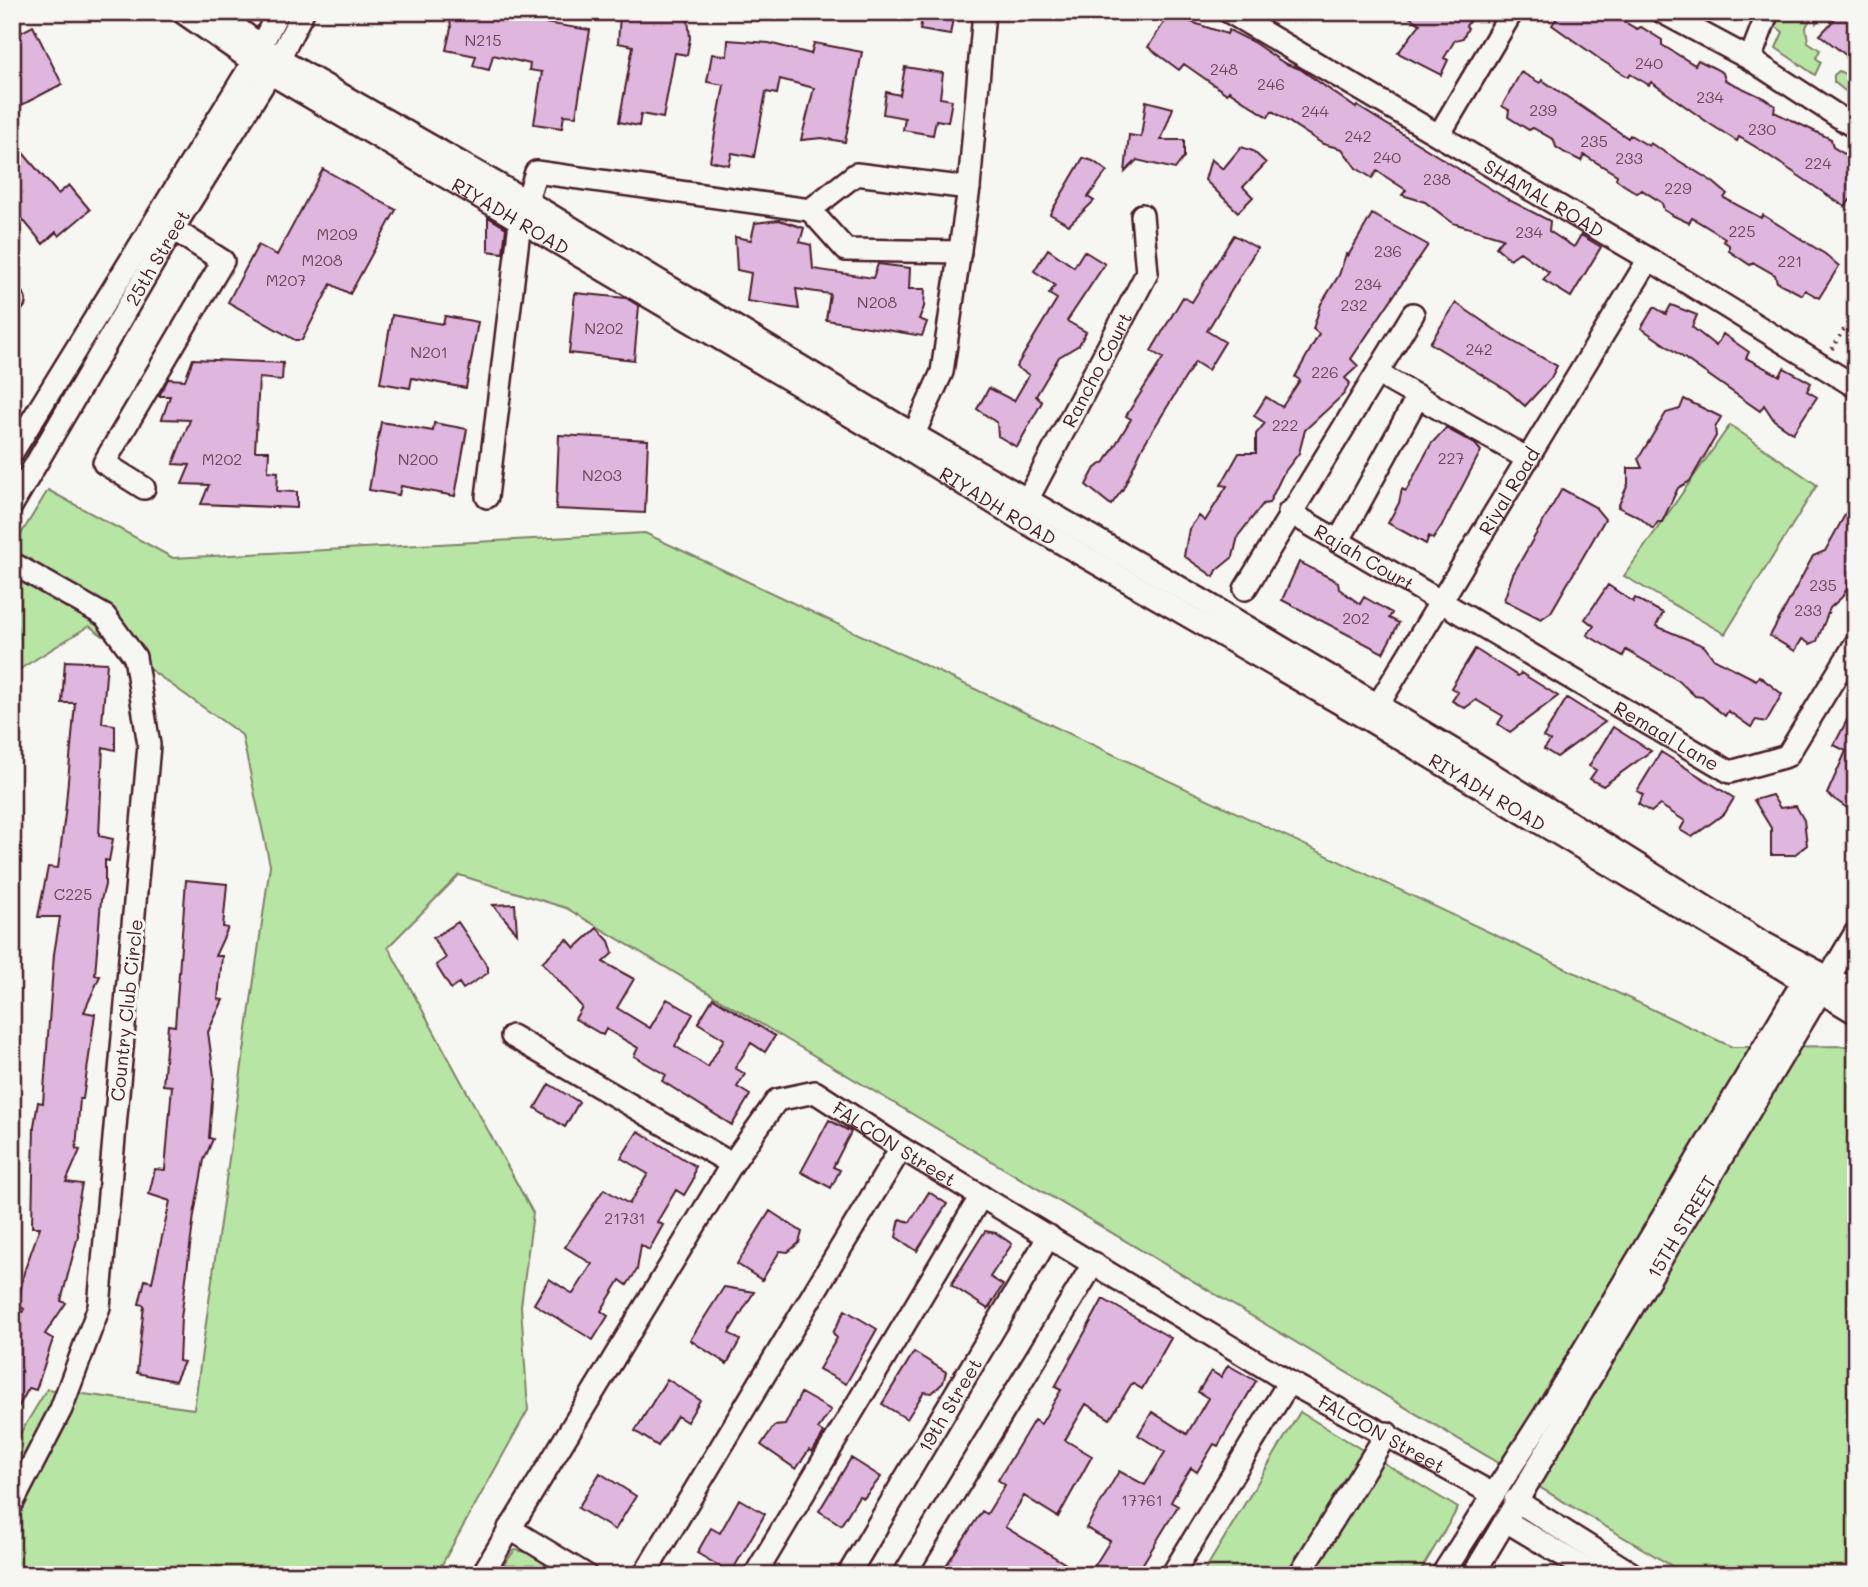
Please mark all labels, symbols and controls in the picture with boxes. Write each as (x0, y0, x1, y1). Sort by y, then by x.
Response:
house number: N215 (464, 29, 502, 50)
house number: 240 (1635, 52, 1663, 73)
house number: 248 (1210, 58, 1238, 79)
house number: 246 (1257, 73, 1285, 94)
house number: 234 (1696, 86, 1724, 107)
house number: 239 (1529, 99, 1557, 120)
house number: 244 (1301, 100, 1329, 121)
house number: 230 (1748, 118, 1776, 139)
house number: 242 (1344, 125, 1372, 146)
house number: 235 (1580, 130, 1608, 151)
house number: 240 (1373, 146, 1401, 167)
house number: 233 (1615, 147, 1643, 168)
street label: SHAMAL ROAD (1480, 152, 1609, 243)
house number: 224 (1804, 152, 1832, 173)
house number: 238 (1423, 168, 1451, 189)
street label: RIYADH ROAD (448, 171, 574, 260)
house number: 229 (1664, 177, 1692, 198)
street label: 25th Street (119, 204, 195, 310)
house number: 225 (1728, 220, 1756, 241)
house number: 234 (1515, 221, 1543, 242)
house number: M209 (317, 223, 358, 244)
house number: 236 (1374, 240, 1402, 261)
house number: M208 (301, 249, 343, 270)
house number: 221 (1778, 250, 1802, 271)
house number: M207 (266, 269, 306, 290)
house number: 234 (1354, 273, 1382, 294)
house number: N208 (857, 291, 897, 312)
house number: 232 (1340, 294, 1368, 315)
street label: Rancho Court (1055, 307, 1137, 431)
house number: N202 (584, 317, 624, 338)
house number: 242 (1465, 338, 1493, 359)
house number: N201 (410, 341, 448, 362)
house number: 226 (1311, 361, 1339, 382)
house number: 222 (1272, 414, 1298, 435)
street label: Riyal Road (1472, 442, 1544, 539)
house number: 227 (1438, 447, 1464, 468)
house number: M202 (202, 448, 242, 469)
house number: N200 (398, 448, 438, 469)
street label: RIYADH ROAD (935, 460, 1061, 550)
house number: N203 (582, 464, 622, 485)
street label: Rajah Court (1310, 517, 1420, 596)
house number: 235 (1809, 574, 1837, 595)
house number: 233 (1794, 599, 1822, 620)
house number: 202 (1342, 607, 1370, 628)
street label: Remaal Lane (1610, 694, 1724, 776)
street label: RIYADH ROAD (1425, 747, 1551, 836)
house number: C225 (54, 883, 92, 904)
street label: Country Club Circle (104, 918, 148, 1102)
street label: FALCON Street (829, 1095, 961, 1191)
street label: 15TH STREET (1640, 1170, 1721, 1282)
house number: 21731 (604, 1207, 646, 1228)
street label: 19th Street (911, 1353, 987, 1456)
street label: FALCON Street (1314, 1388, 1450, 1478)
house number: 17761 (1121, 1489, 1163, 1510)

